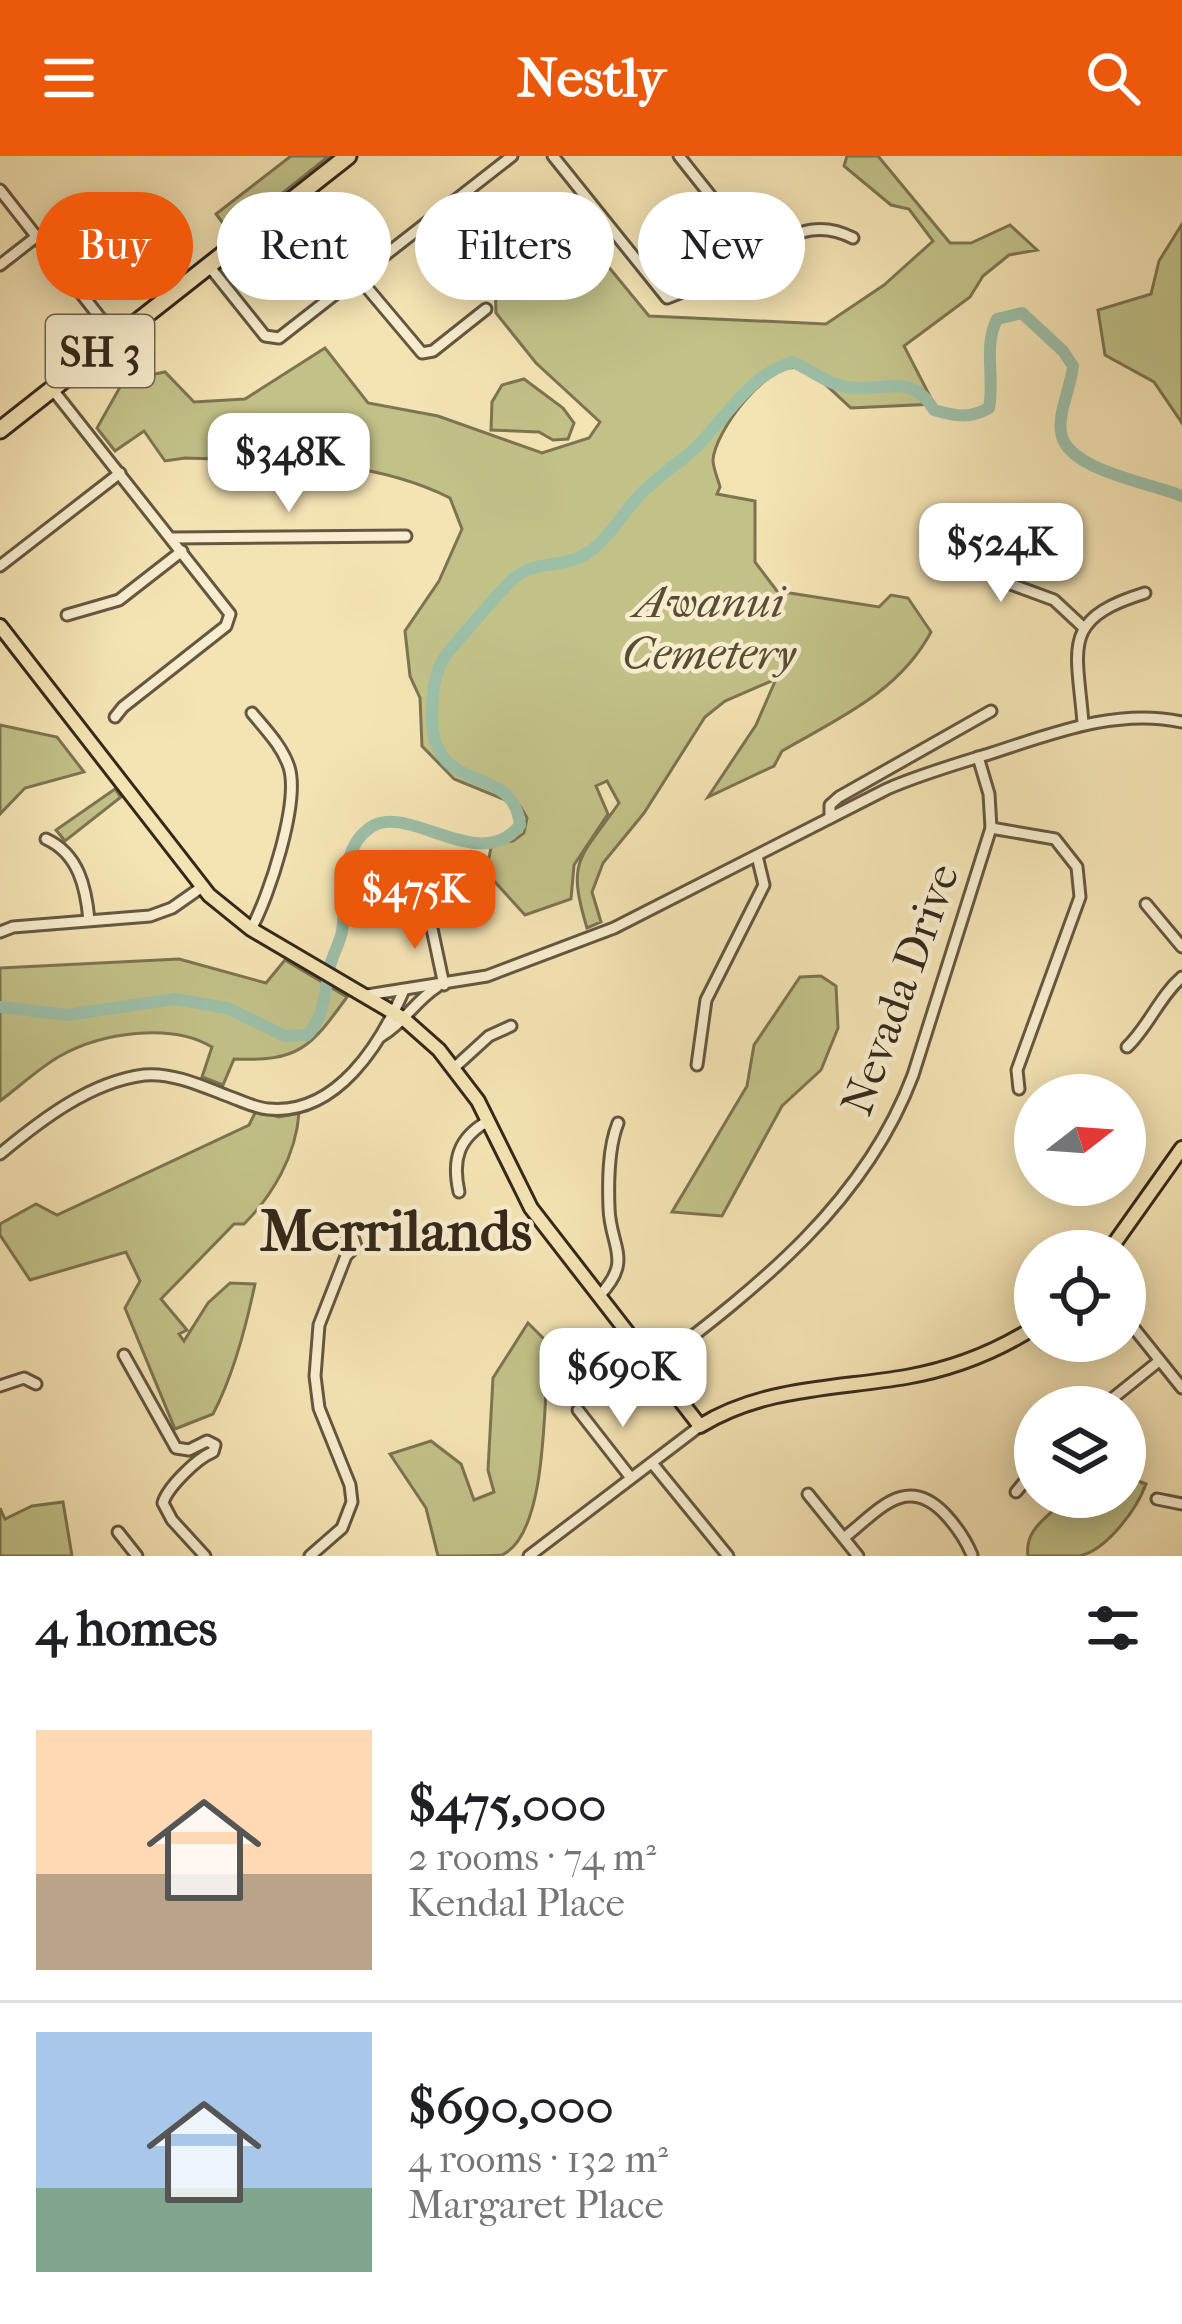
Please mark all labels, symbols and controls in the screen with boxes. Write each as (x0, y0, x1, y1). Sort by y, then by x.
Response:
icon: menu (36, 45, 102, 111)
icon: search (1080, 45, 1146, 111)
text: Nestly (517, 47, 665, 110)
chip: Buy (36, 192, 193, 300)
chip: Rent (217, 192, 391, 300)
chip: Filters (415, 192, 614, 300)
chip: New (638, 192, 805, 300)
road number: SH 3 (46, 315, 154, 387)
pin: $348K (205, 413, 373, 515)
text: $348K (235, 429, 343, 475)
pin: $524K (917, 503, 1085, 605)
text: $524K (946, 519, 1056, 565)
park label: Awanui Cemetery (622, 576, 797, 681)
pin: $475K (331, 850, 499, 952)
street label: Nevada Drive (831, 857, 970, 1122)
text: $475K (361, 866, 469, 912)
north arrow (1014, 1074, 1146, 1206)
map controls (1014, 1074, 1146, 1518)
district label: Merrilands (260, 1198, 532, 1265)
button: locate (1014, 1230, 1146, 1362)
pin: $690K (539, 1328, 707, 1430)
text: $690K (567, 1344, 679, 1390)
button: layers (1014, 1386, 1146, 1518)
icon: filters (1080, 1595, 1146, 1661)
text: 4 homes (36, 1598, 217, 1658)
text: $475,000 (408, 1774, 606, 1834)
icon: home (132, 1778, 276, 1922)
text: 2 rooms · 74 m² (408, 1834, 656, 1880)
text: Kendal Place (408, 1880, 625, 1926)
text: $690,000 (408, 2076, 614, 2136)
icon: home (132, 2080, 276, 2224)
text: 4 rooms · 132 m² (408, 2136, 668, 2182)
text: Margaret Place (408, 2182, 664, 2228)

